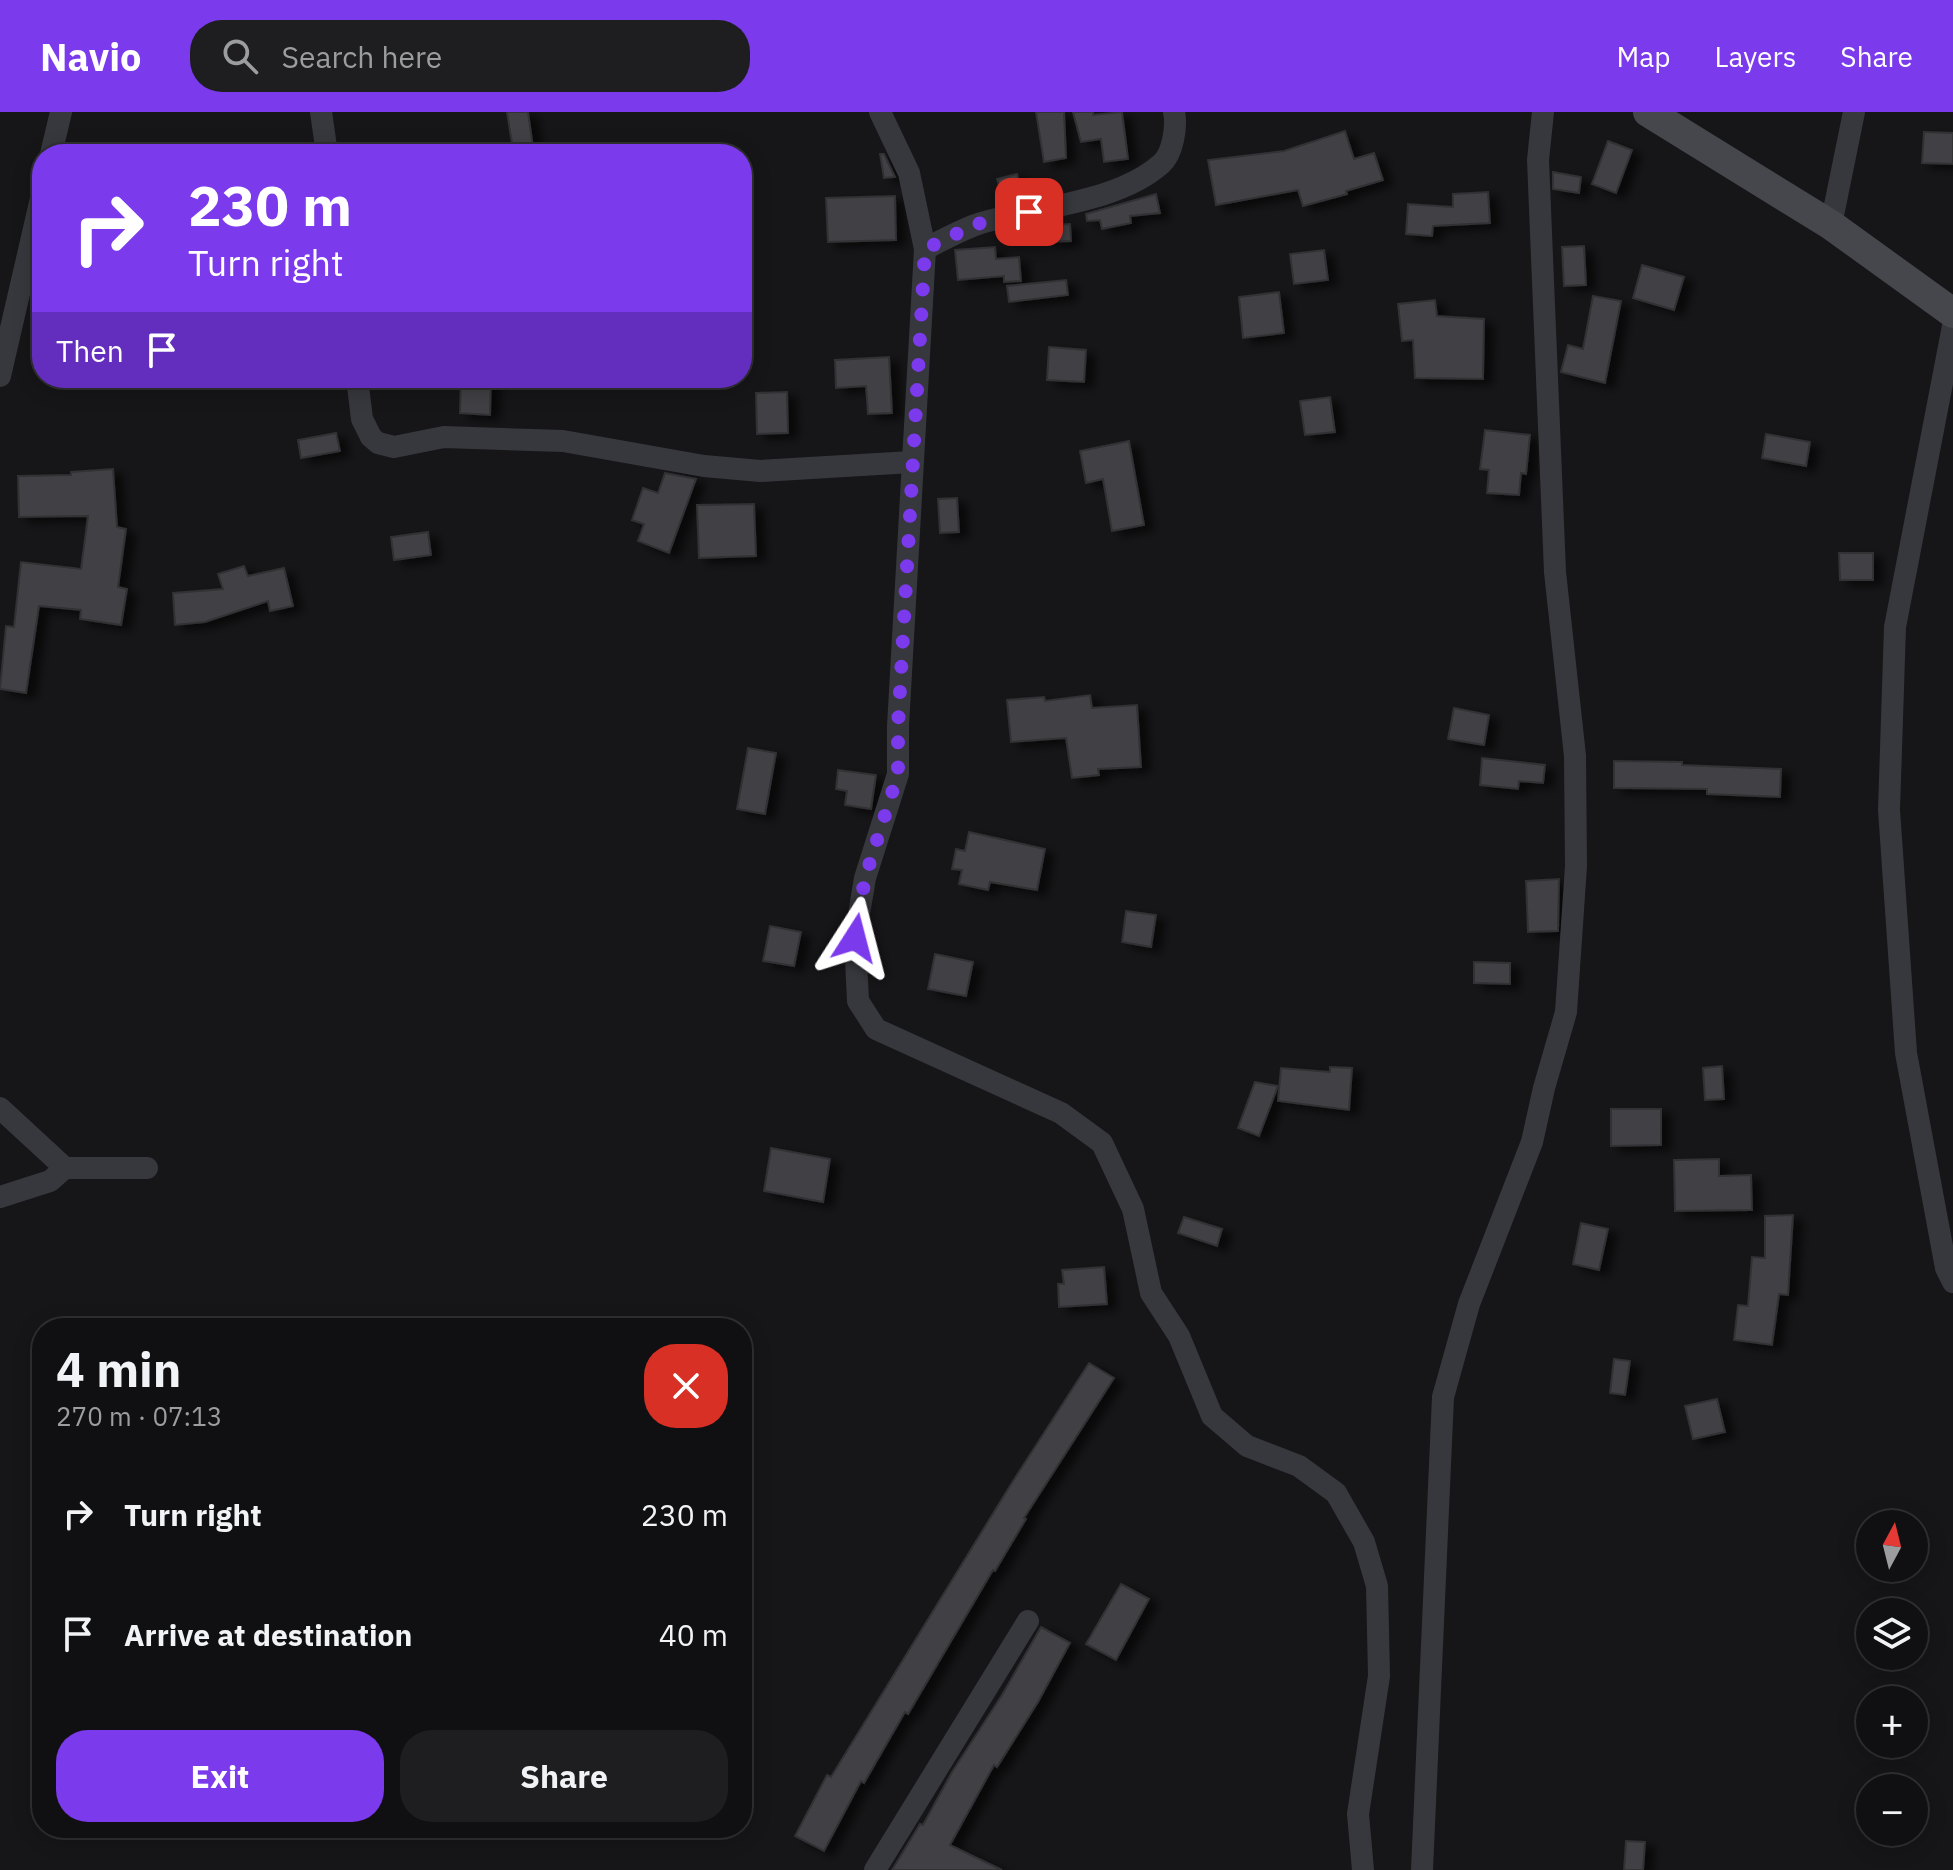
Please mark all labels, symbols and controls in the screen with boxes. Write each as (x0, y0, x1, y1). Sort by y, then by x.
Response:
search box (190, 20, 750, 92)
text: Navio (40, 32, 142, 81)
icon: search (218, 34, 262, 78)
text: Search here (282, 37, 442, 76)
text: Map (1616, 38, 1670, 75)
text: Layers (1714, 38, 1796, 75)
text: Share (1840, 38, 1913, 75)
text: 230 m (188, 169, 352, 241)
icon: right (56, 176, 160, 280)
pin (995, 178, 1063, 246)
icon: arrive (1007, 190, 1051, 234)
text: Turn right (188, 239, 344, 286)
icon: arrive (140, 328, 184, 372)
text: Then (56, 331, 124, 370)
position arrow (813, 896, 897, 980)
text: 4 min (56, 1338, 181, 1400)
button: close (644, 1344, 728, 1428)
text: 270 m · 07:13 (56, 1399, 222, 1433)
icon: right (56, 1492, 100, 1536)
text: Turn right (124, 1495, 262, 1534)
text: 230 m (641, 1495, 728, 1534)
north arrow (1856, 1510, 1928, 1582)
map controls (1856, 1510, 1928, 1846)
button: layers (1856, 1598, 1928, 1670)
icon: arrive (56, 1612, 100, 1656)
text: Arrive at destination (124, 1615, 412, 1654)
text: 40 m (659, 1615, 728, 1654)
button: + (1856, 1686, 1928, 1758)
button: Exit (56, 1730, 384, 1822)
button: Share (400, 1730, 728, 1822)
button: − (1856, 1774, 1928, 1846)

